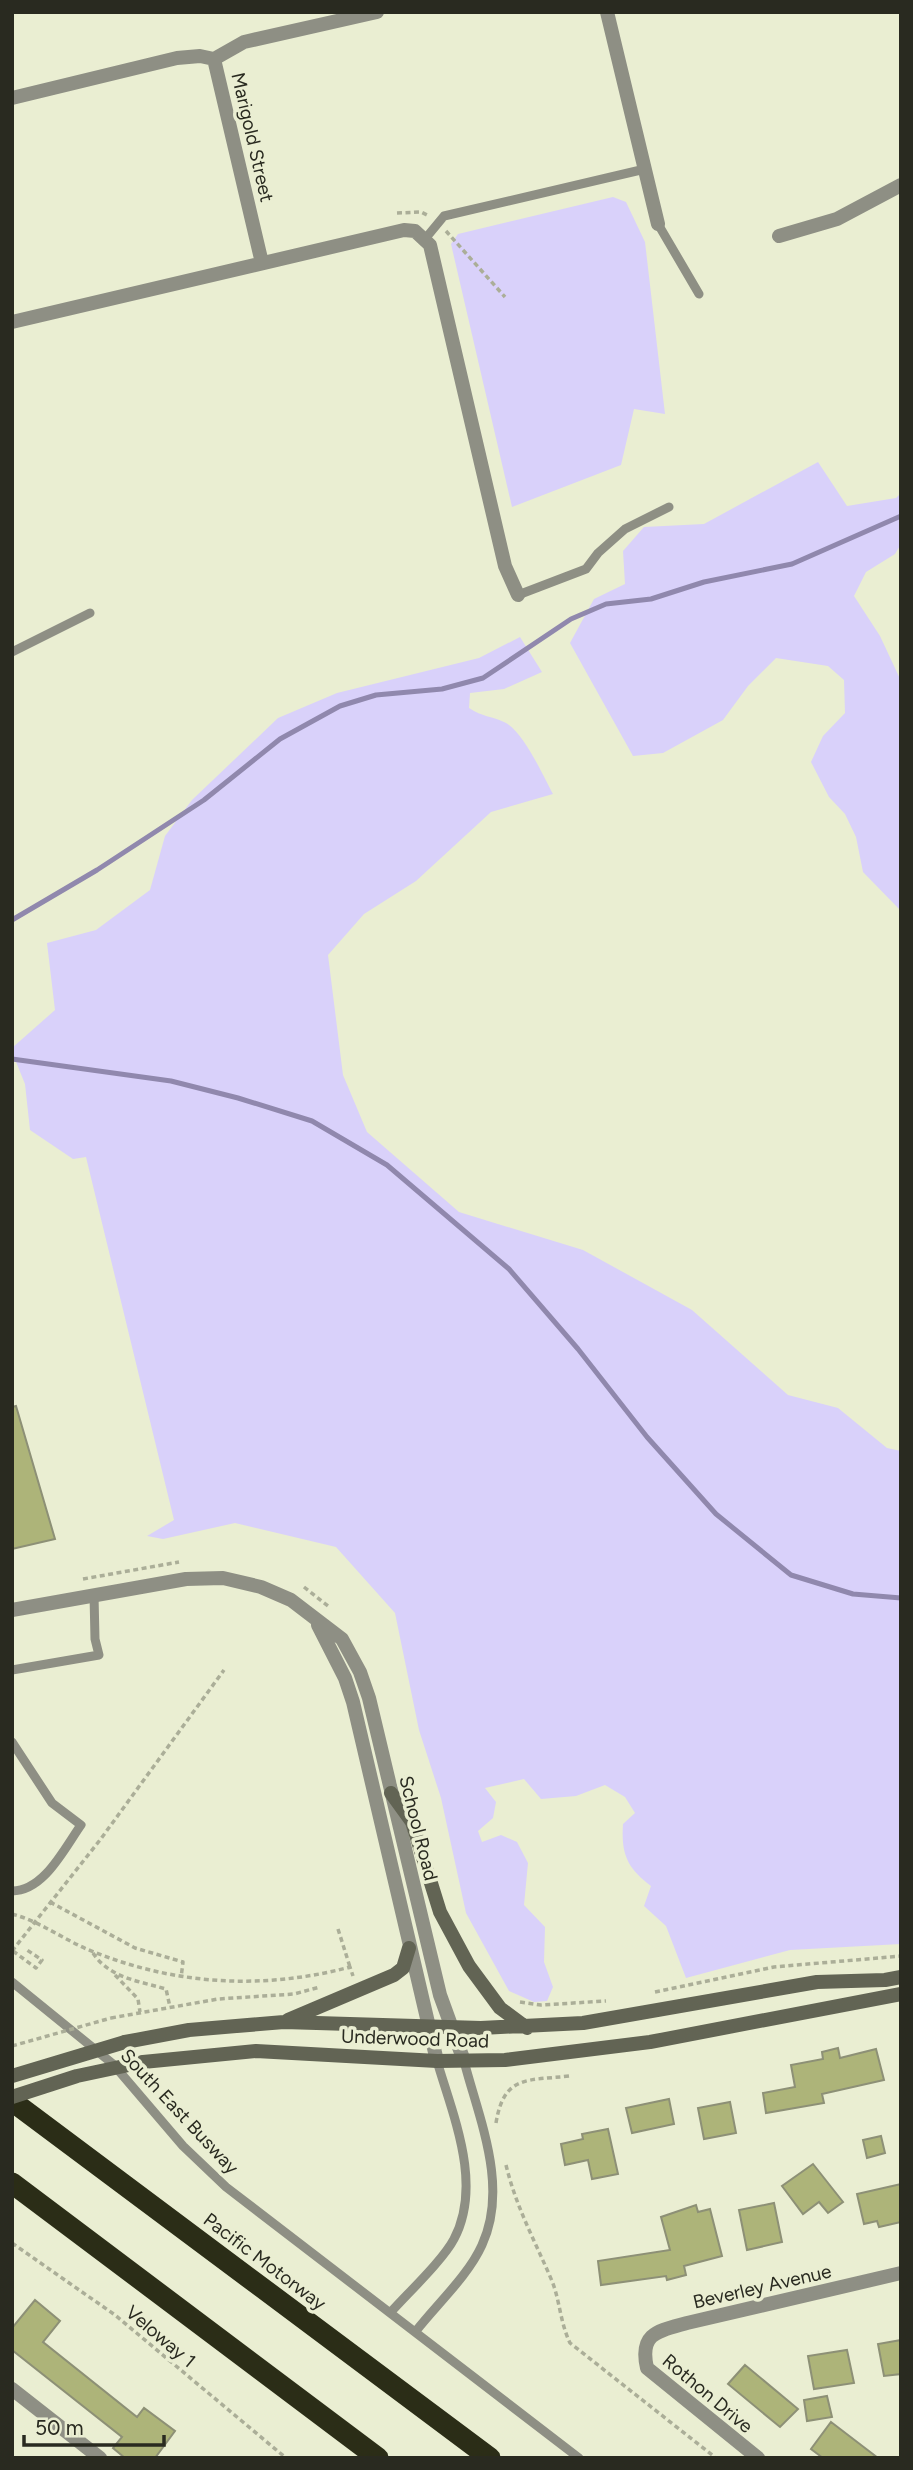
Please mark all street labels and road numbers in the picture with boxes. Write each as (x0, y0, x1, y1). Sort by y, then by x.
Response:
street label: Marigold Street (226, 70, 279, 204)
street label: School Road (394, 1773, 443, 1883)
street label: Underwood Road (341, 2024, 489, 2053)
street label: South East Busway (116, 2044, 244, 2179)
street label: Pacific Motorway (199, 2208, 331, 2315)
street label: Beverley Avenue (691, 2259, 834, 2314)
street label: Veloway 1 (121, 2300, 200, 2372)
street label: Rothon Drive (658, 2349, 758, 2438)

